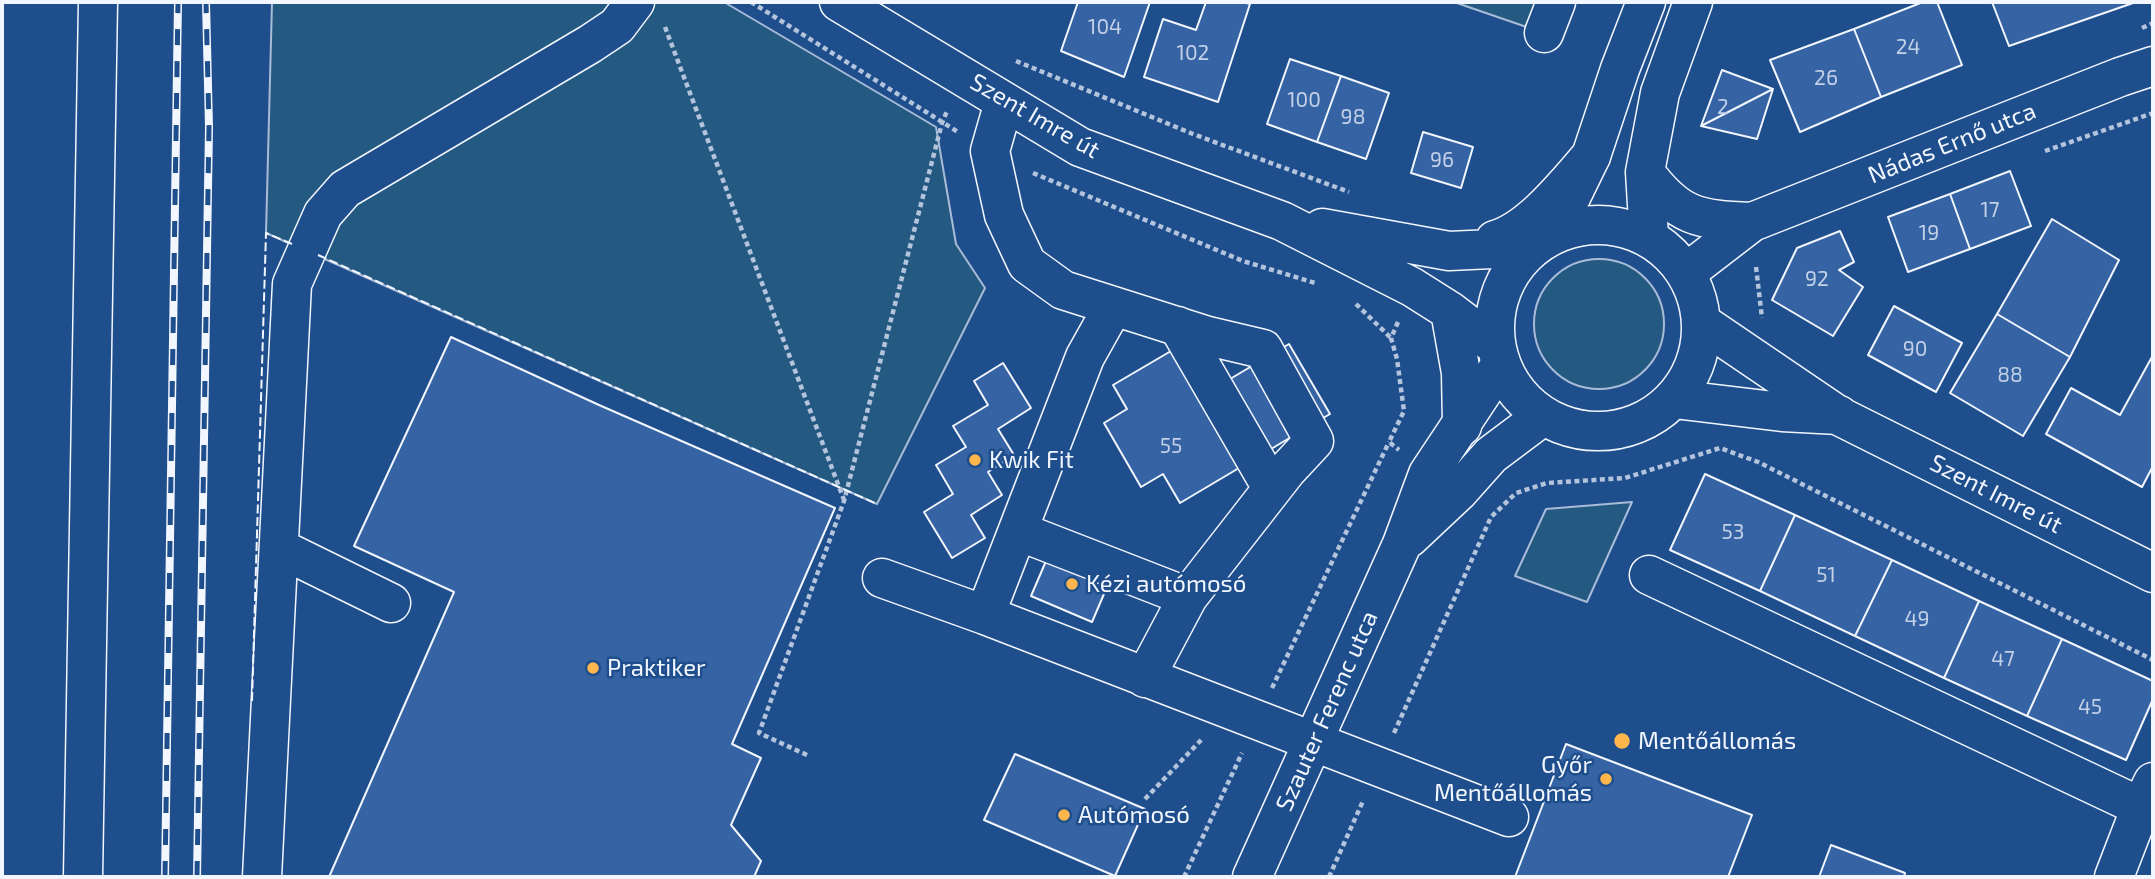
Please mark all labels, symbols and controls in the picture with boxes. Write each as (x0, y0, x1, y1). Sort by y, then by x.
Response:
house number: 104 (1088, 14, 1122, 40)
house number: 24 (1896, 34, 1920, 60)
house number: 102 (1177, 40, 1209, 66)
house number: 26 (1814, 65, 1838, 91)
street label: Szent Imre út (965, 67, 1105, 165)
house number: 100 (1287, 87, 1321, 113)
house number: 2 (1717, 94, 1729, 120)
street label: Nádas Ernő utca (1864, 96, 2040, 190)
house number: 98 (1341, 104, 1365, 130)
house number: 96 (1430, 147, 1454, 173)
house number: 17 (1980, 197, 2000, 223)
house number: 19 (1919, 220, 1939, 246)
house number: 92 (1805, 266, 1829, 292)
house number: 90 (1903, 336, 1927, 362)
house number: 88 (1997, 362, 2023, 388)
house number: 55 (1160, 433, 1182, 459)
place label: Kwik Fit (989, 446, 1074, 474)
street label: Szent Imre út (1925, 448, 2067, 540)
marker: Kwik Fit (967, 452, 983, 468)
house number: 53 (1722, 519, 1744, 545)
house number: 51 (1816, 562, 1836, 588)
place label: Kézi autómosó (1086, 570, 1246, 598)
marker: Kézi autómosó (1064, 576, 1080, 592)
street label: Szauter Ferenc utca (1270, 606, 1384, 816)
house number: 49 (1905, 606, 1929, 632)
house number: 47 (1991, 646, 2015, 672)
place label: Praktiker (607, 654, 706, 682)
marker: Praktiker (585, 660, 601, 676)
house number: 45 (2078, 694, 2102, 720)
place label: Mentőállomás (1638, 727, 1796, 755)
marker: Mentőállomás (1612, 731, 1632, 751)
place label: Győr Mentőállomás (1434, 751, 1592, 807)
marker: Győr Mentőállomás (1598, 771, 1614, 787)
place label: Autómosó (1078, 801, 1190, 829)
marker: Autómosó (1056, 807, 1072, 823)

